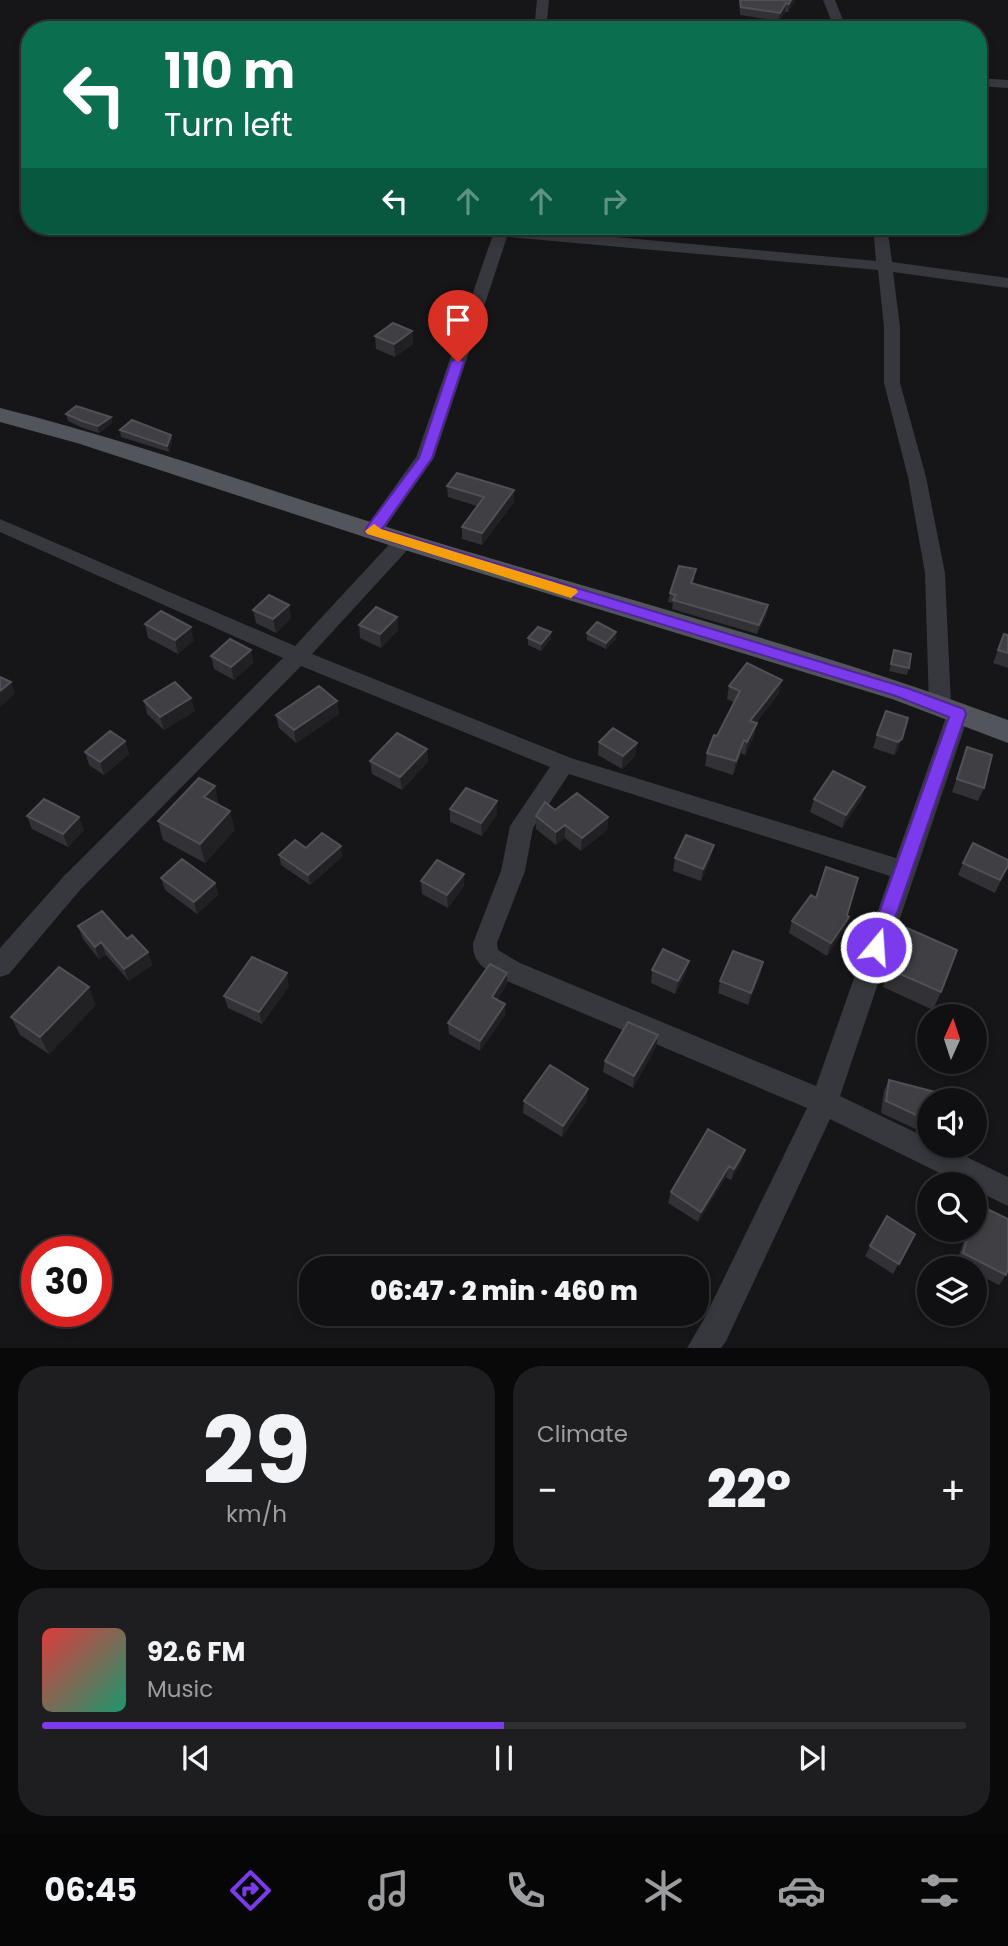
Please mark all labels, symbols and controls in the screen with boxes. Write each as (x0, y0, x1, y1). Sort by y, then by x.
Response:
text: 110 m (164, 37, 295, 105)
icon: left (49, 49, 140, 140)
text: Turn left (164, 102, 293, 147)
icon: left (376, 182, 414, 220)
icon: ahead (449, 182, 487, 220)
icon: ahead (522, 182, 560, 220)
icon: right (595, 182, 633, 220)
pin (428, 290, 488, 362)
icon: arrive (439, 301, 477, 339)
position arrow (839, 910, 913, 984)
north arrow (917, 1004, 987, 1074)
map controls (917, 1004, 987, 1326)
button: sound (917, 1088, 987, 1158)
button: search (917, 1172, 987, 1242)
speed limit sign: 30 (21, 1236, 112, 1327)
button: layers (917, 1256, 987, 1326)
text: 06:47 · 2 min · 460 m (370, 1273, 638, 1309)
text: 29 (203, 1387, 310, 1515)
text: Climate (537, 1418, 628, 1450)
text: 22° (707, 1453, 791, 1526)
text: − (537, 1464, 558, 1517)
text: + (940, 1464, 966, 1517)
text: km/h (226, 1498, 287, 1530)
text: 92.6 FM (147, 1634, 245, 1670)
text: Music (147, 1673, 213, 1705)
icon: previous (177, 1739, 215, 1777)
icon: pause (485, 1739, 523, 1777)
icon: next (793, 1739, 831, 1777)
icon: directions (226, 1866, 275, 1915)
icon: music (364, 1866, 413, 1915)
icon: phone (501, 1866, 550, 1915)
icon: climate (639, 1866, 688, 1915)
icon: car (777, 1866, 826, 1915)
icon: filters (915, 1866, 964, 1915)
text: 06:45 (44, 1867, 137, 1912)

